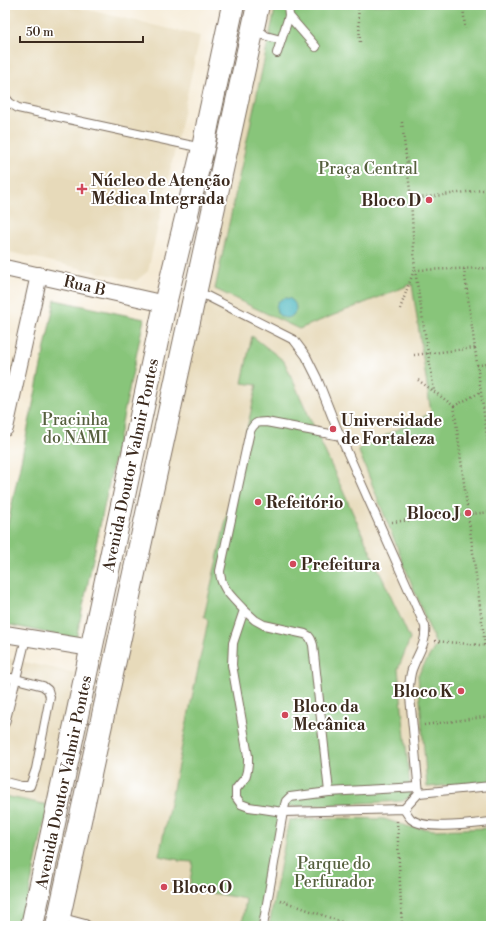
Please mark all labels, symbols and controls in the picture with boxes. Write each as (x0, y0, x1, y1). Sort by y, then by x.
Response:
scale bar (20, 18, 143, 44)
text: 50 m (26, 25, 54, 40)
park label: Praça Central (318, 159, 418, 179)
place label: Núcleo de Atenção Médica Integrada (91, 171, 230, 209)
marker: Núcleo de Atenção Médica Integrada (76, 183, 88, 195)
place label: Bloco D (361, 191, 421, 211)
marker: Bloco D (424, 195, 434, 205)
street label: Rua B (62, 271, 108, 301)
street label: Avenida Doutor Valmir Pontes (98, 357, 163, 575)
park label: Pracinha do NAMI (42, 410, 109, 448)
place label: Universidade de Fortaleza (341, 411, 442, 449)
marker: Universidade de Fortaleza (328, 424, 338, 434)
place label: Refeitório (266, 493, 343, 513)
marker: Refeitório (253, 497, 263, 507)
place label: Bloco J (407, 504, 460, 524)
marker: Bloco J (463, 508, 473, 518)
place label: Prefeitura (301, 555, 380, 575)
marker: Prefeitura (288, 559, 298, 569)
street label: Avenida Doutor Valmir Pontes (31, 674, 96, 892)
place label: Bloco K (393, 682, 454, 702)
marker: Bloco K (456, 686, 466, 696)
place label: Bloco da Mecânica (293, 697, 366, 735)
marker: Bloco da Mecânica (280, 710, 290, 720)
park label: Parque do Perfurador (294, 854, 374, 892)
place label: Bloco O (172, 878, 232, 898)
marker: Bloco O (159, 882, 169, 892)

